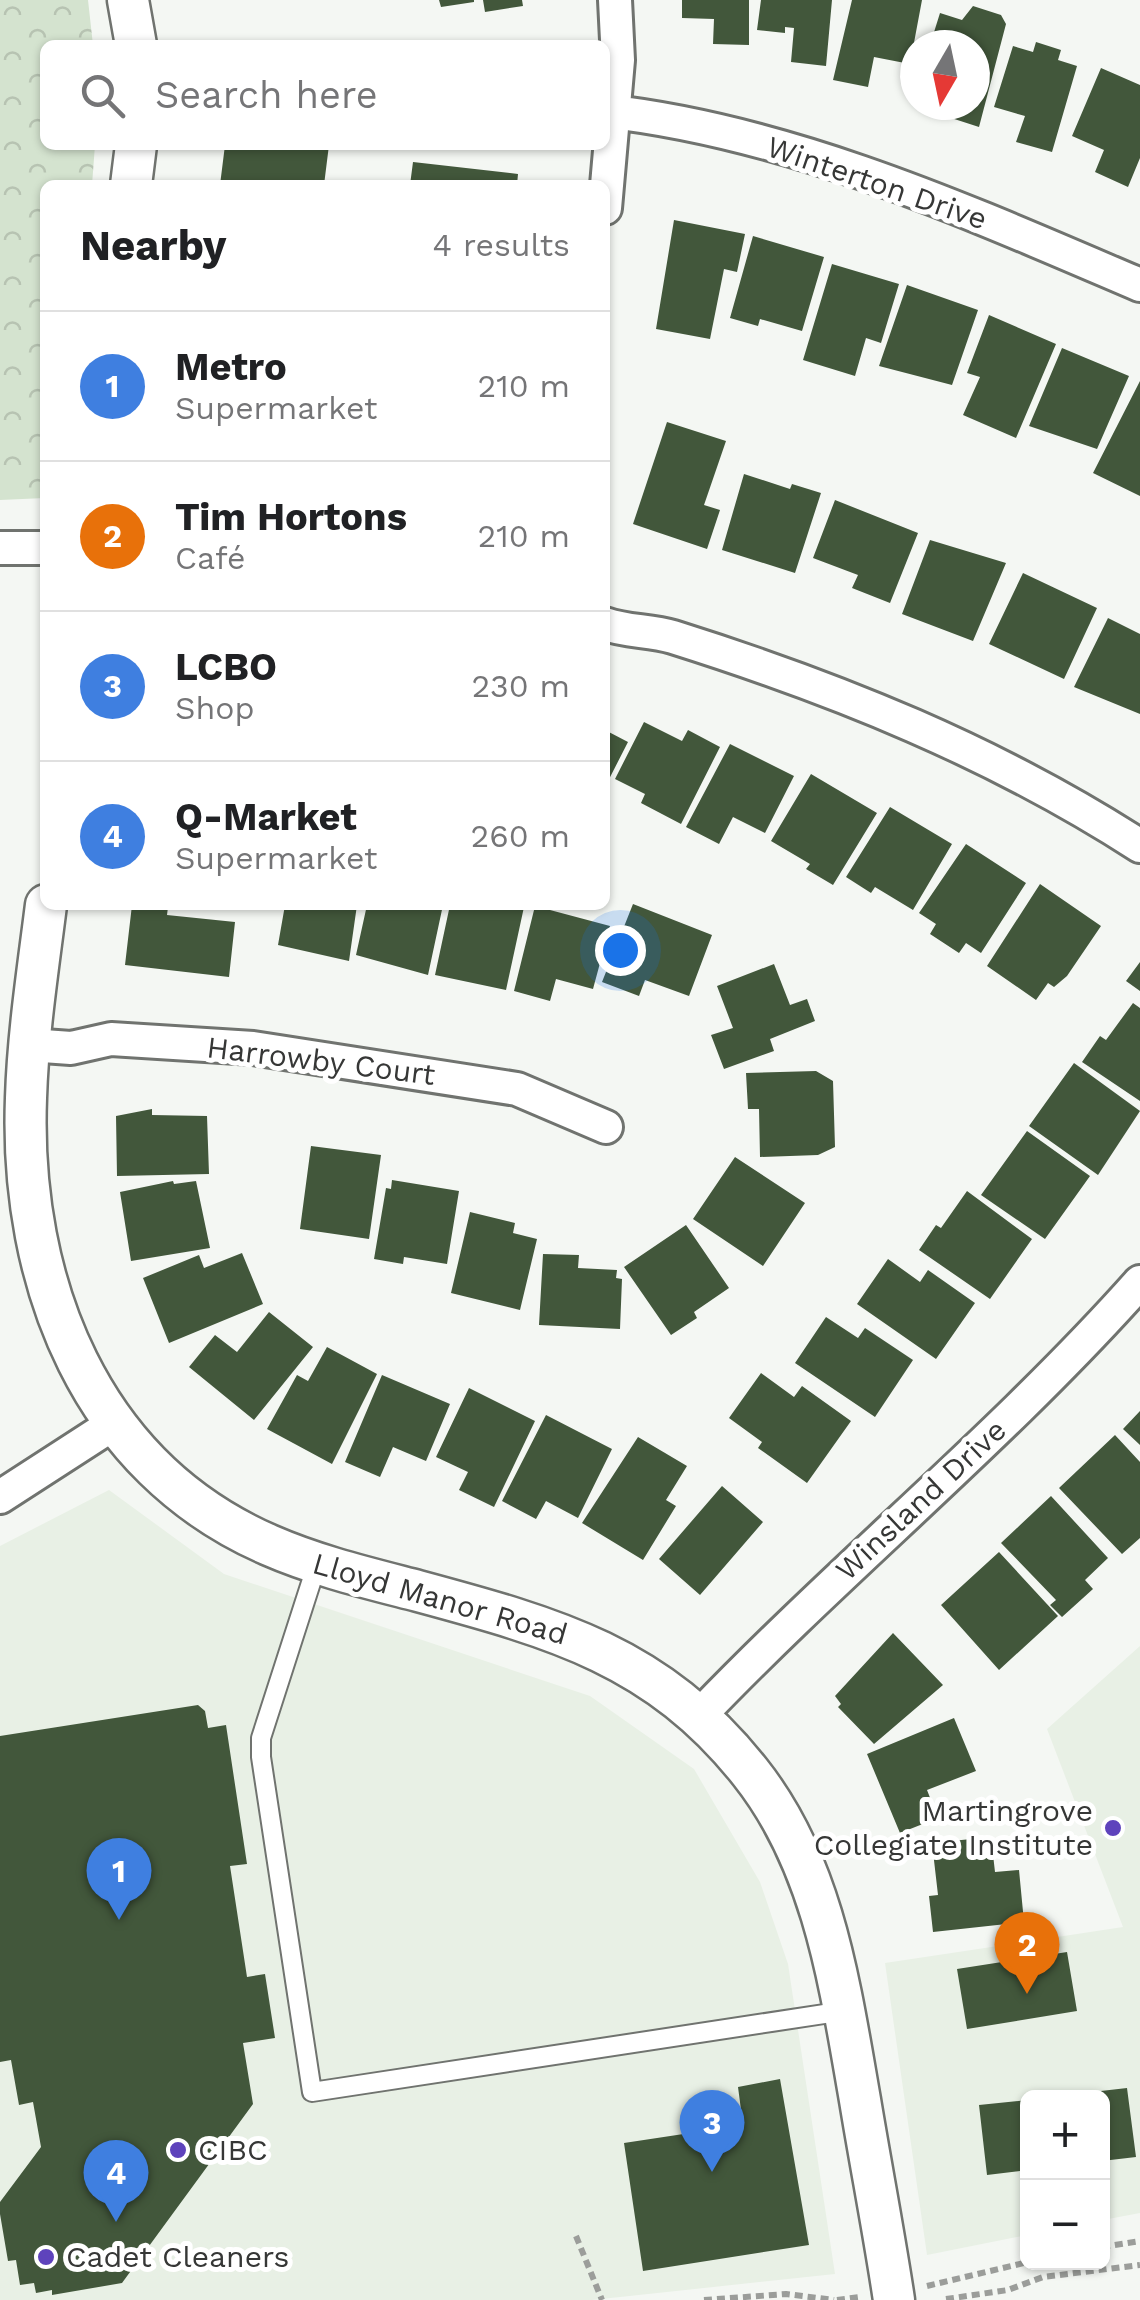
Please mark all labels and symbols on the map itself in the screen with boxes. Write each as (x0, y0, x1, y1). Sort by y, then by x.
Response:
north arrow (900, 30, 990, 120)
street label: Winterton Drive (763, 128, 992, 237)
your location (595, 925, 646, 976)
street label: Harrowby Court (205, 1029, 438, 1092)
street label: Winsland Drive (828, 1412, 1013, 1587)
street label: Lloyd Manor Road (309, 1545, 571, 1652)
place label: Martingrove Collegiate Institute (814, 1793, 1093, 1862)
marker: Martingrove Collegiate Institute (1102, 1817, 1124, 1839)
pin: 1 (86, 1838, 152, 1920)
pin: 2 (994, 1912, 1060, 1994)
pin: 3 (680, 2090, 744, 2172)
place label: CIBC (198, 2132, 268, 2167)
marker: CIBC (167, 2139, 189, 2161)
pin: 4 (84, 2140, 148, 2222)
place label: Cadet Cleaners (66, 2239, 289, 2274)
marker: Cadet Cleaners (35, 2246, 57, 2268)

